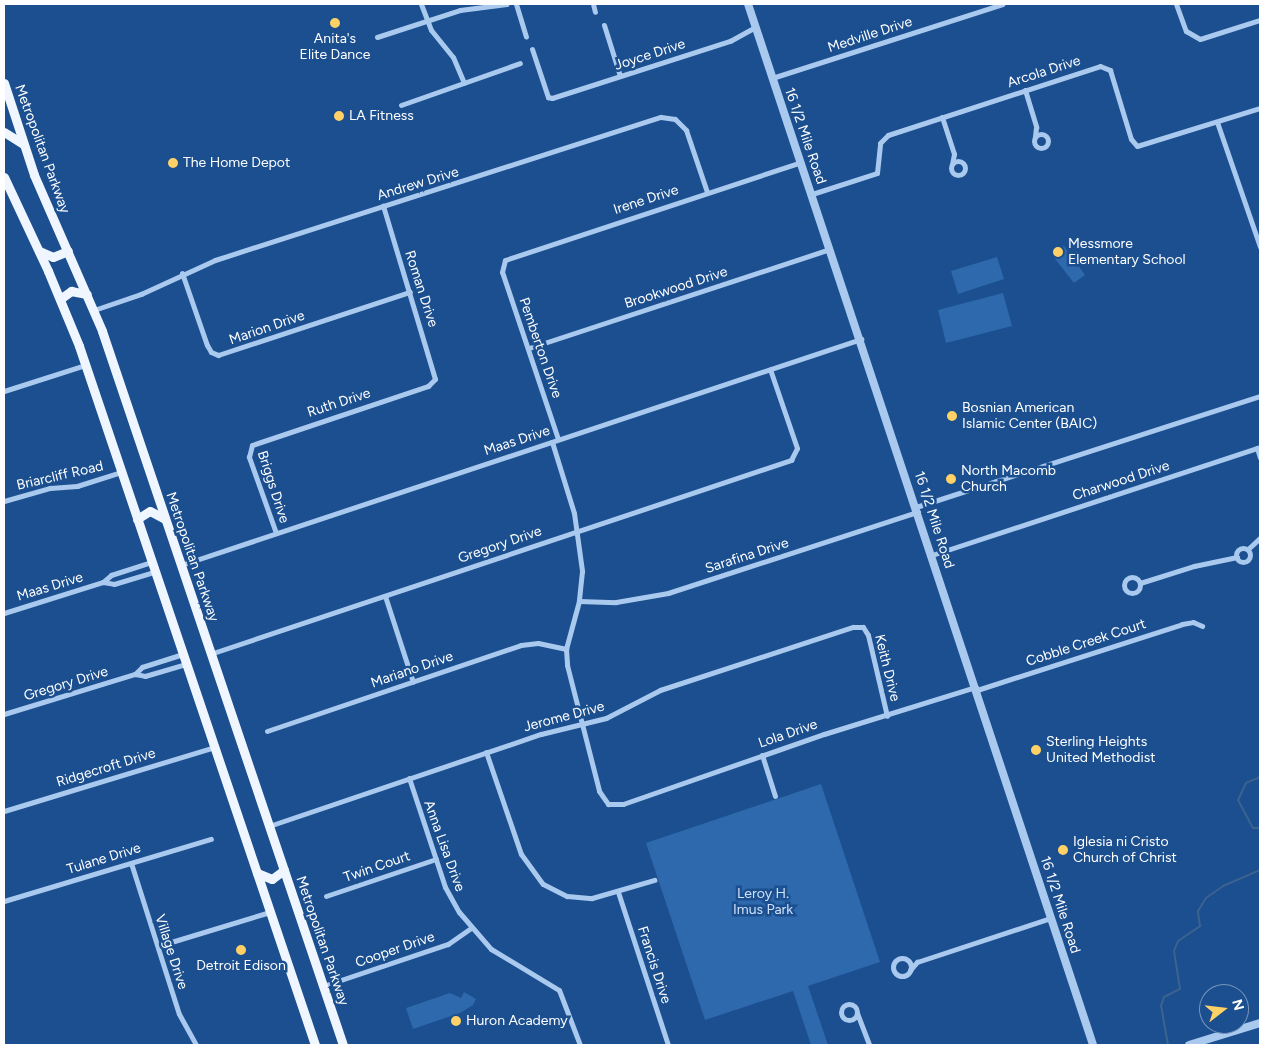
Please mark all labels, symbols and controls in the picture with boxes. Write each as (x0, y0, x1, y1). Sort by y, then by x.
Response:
street label: Medville Drive (826, 13, 914, 57)
marker: Anita's Elite Dance (329, 17, 341, 29)
place label: Anita's Elite Dance (300, 31, 370, 64)
street label: Joyce Drive (613, 36, 687, 74)
street label: Arcola Drive (1005, 52, 1083, 92)
street label: Metropolitan Parkway (11, 82, 73, 216)
street label: 16 1/2 Mile Road (781, 85, 829, 187)
place label: LA Fitness (349, 108, 414, 124)
marker: LA Fitness (333, 110, 345, 122)
place label: The Home Depot (183, 155, 290, 171)
marker: The Home Depot (167, 157, 179, 169)
street label: Andrew Drive (375, 164, 461, 204)
street label: Irene Drive (611, 182, 681, 218)
place label: Messmore Elementary School (1068, 236, 1186, 268)
marker: Messmore Elementary School (1052, 246, 1064, 258)
street label: Roman Drive (401, 249, 441, 329)
street label: Brookwood Drive (622, 263, 730, 313)
street label: Pemberton Drive (515, 296, 565, 400)
street label: Marion Drive (227, 307, 307, 349)
street label: Ruth Drive (305, 385, 373, 421)
place label: Bosnian American Islamic Center (BAIC) (962, 400, 1097, 432)
marker: Bosnian American Islamic Center (BAIC) (946, 410, 958, 422)
street label: Maas Drive (482, 422, 552, 460)
street label: Briggs Drive (253, 449, 293, 525)
street label: Charwood Drive (1070, 457, 1172, 505)
street label: Briarcliff Road (15, 458, 105, 494)
place label: North Macomb Church (961, 463, 1056, 496)
street label: 16 1/2 Mile Road (910, 469, 958, 571)
marker: North Macomb Church (945, 473, 957, 485)
street label: Metropolitan Parkway (162, 490, 222, 624)
street label: Gregory Drive (456, 523, 544, 567)
street label: Sarafina Drive (703, 535, 791, 577)
street label: Maas Drive (15, 569, 85, 605)
street label: Cobble Creek Court (1024, 616, 1148, 670)
street label: Keith Drive (871, 633, 903, 703)
street label: Mariano Drive (369, 648, 455, 692)
street label: Gregory Drive (22, 663, 110, 705)
street label: Jerome Drive (522, 698, 606, 736)
street label: Lola Drive (756, 716, 820, 752)
place label: Sterling Heights United Methodist (1046, 734, 1156, 766)
marker: Sterling Heights United Methodist (1030, 744, 1042, 756)
street label: Ridgecroft Drive (54, 745, 158, 791)
street label: Anna Lisa Drive (420, 798, 468, 894)
place label: Iglesia ni Cristo Church of Christ (1073, 834, 1177, 866)
street label: Tulane Drive (65, 840, 143, 878)
marker: Iglesia ni Cristo Church of Christ (1057, 844, 1069, 856)
street label: Twin Court (342, 848, 412, 886)
street label: 16 1/2 Mile Road (1036, 854, 1084, 956)
street label: Metropolitan Parkway (292, 874, 352, 1008)
park label: Leroy H. Imus Park (733, 886, 793, 919)
street label: Village Drive (151, 912, 191, 992)
street label: Francis Drive (634, 924, 674, 1006)
street label: Cooper Drive (353, 929, 437, 971)
marker: Detroit Edison (235, 944, 247, 956)
place label: Detroit Edison (196, 958, 286, 974)
north arrow (1199, 984, 1249, 1034)
text: N (1228, 997, 1248, 1013)
place label: Huron Academy (466, 1013, 568, 1029)
marker: Huron Academy (450, 1015, 462, 1027)

